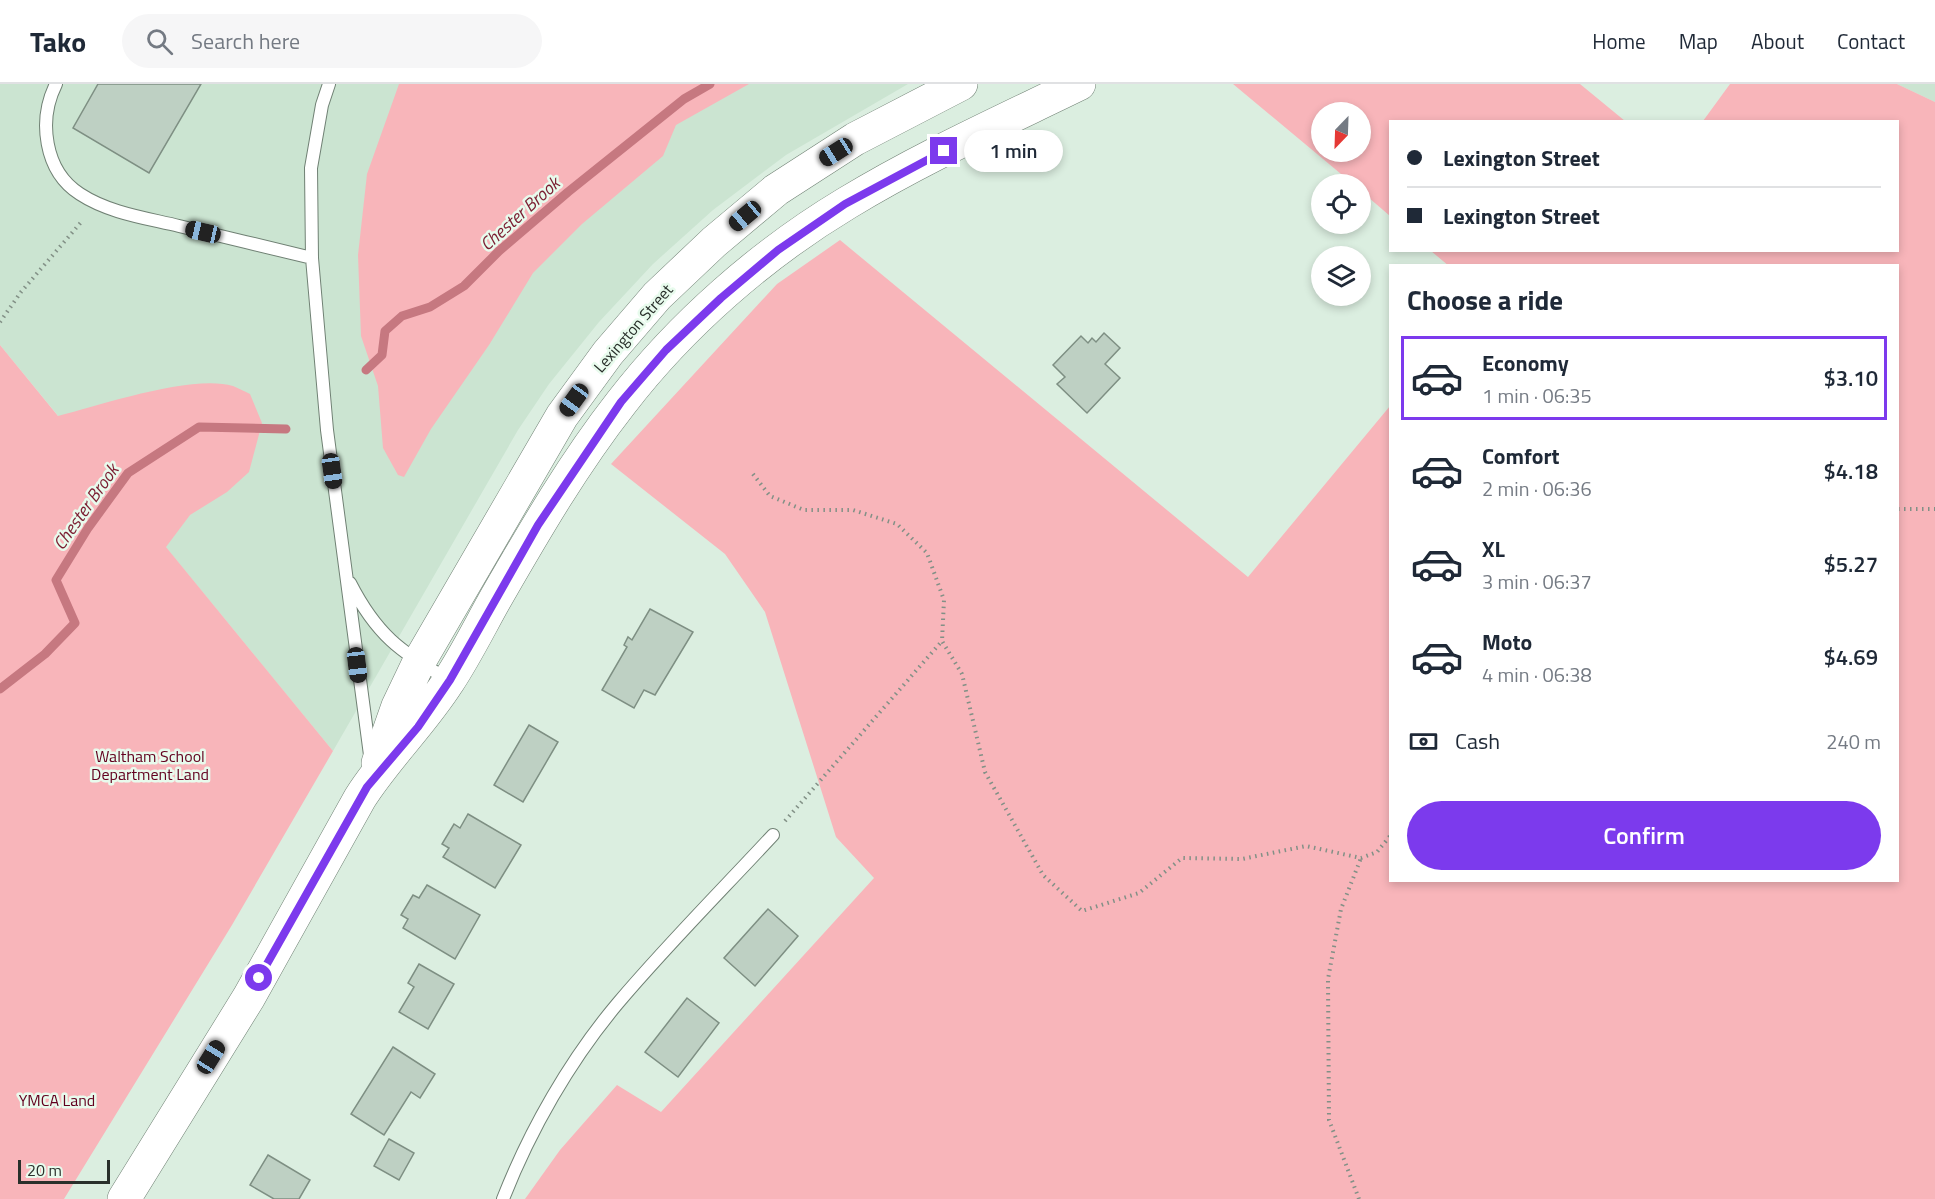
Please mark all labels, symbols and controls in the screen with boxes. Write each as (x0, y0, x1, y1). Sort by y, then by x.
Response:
search box (122, 14, 542, 68)
text: Tako (30, 20, 86, 63)
text: Search here (191, 24, 300, 58)
icon: search (143, 25, 176, 58)
text: Home (1592, 25, 1646, 57)
text: Map (1679, 25, 1718, 57)
text: About (1751, 25, 1804, 57)
text: Contact (1837, 25, 1905, 57)
north arrow (1311, 102, 1371, 162)
map controls (1311, 102, 1371, 306)
callout: 1 min (965, 130, 1064, 172)
car (816, 135, 856, 169)
text: 1 min (989, 135, 1038, 166)
route end (930, 137, 957, 164)
text: Lexington Street (1443, 141, 1600, 175)
water label: Chester Brook (474, 169, 567, 257)
button: locate (1311, 174, 1371, 234)
car (725, 198, 765, 234)
text: Lexington Street (1443, 199, 1600, 233)
car (183, 219, 223, 245)
button: layers (1311, 246, 1371, 306)
street label: Lexington Street (588, 278, 679, 378)
text: Choose a ride (1407, 279, 1563, 320)
text: Economy (1482, 346, 1569, 380)
icon: car (1410, 351, 1464, 405)
text: $3.10 (1823, 361, 1878, 395)
car (556, 380, 592, 420)
text: 1 min · 06:35 (1482, 380, 1592, 411)
text: Comfort (1482, 439, 1560, 473)
icon: car (1410, 444, 1464, 498)
car (321, 452, 343, 490)
text: $4.18 (1823, 454, 1878, 488)
water label: Chester Brook (46, 457, 126, 555)
text: 2 min · 06:36 (1482, 473, 1592, 504)
text: XL (1482, 532, 1505, 566)
icon: car (1410, 537, 1464, 591)
text: $5.27 (1823, 547, 1878, 581)
text: 3 min · 06:37 (1482, 566, 1592, 597)
text: Moto (1482, 625, 1532, 659)
icon: car (1410, 630, 1464, 684)
text: $4.69 (1823, 640, 1878, 674)
car (346, 646, 368, 684)
text: 4 min · 06:38 (1482, 659, 1592, 690)
text: Cash (1455, 724, 1500, 758)
icon: cash (1407, 725, 1440, 758)
text: 240 m (1826, 726, 1881, 757)
park label: Waltham School Department Land (91, 744, 209, 786)
button: Confirm (1407, 801, 1881, 870)
route start (245, 964, 272, 991)
car (194, 1037, 228, 1077)
park label: YMCA Land (19, 1088, 95, 1112)
scale bar (18, 1157, 110, 1184)
text: 20 m (27, 1158, 62, 1182)

